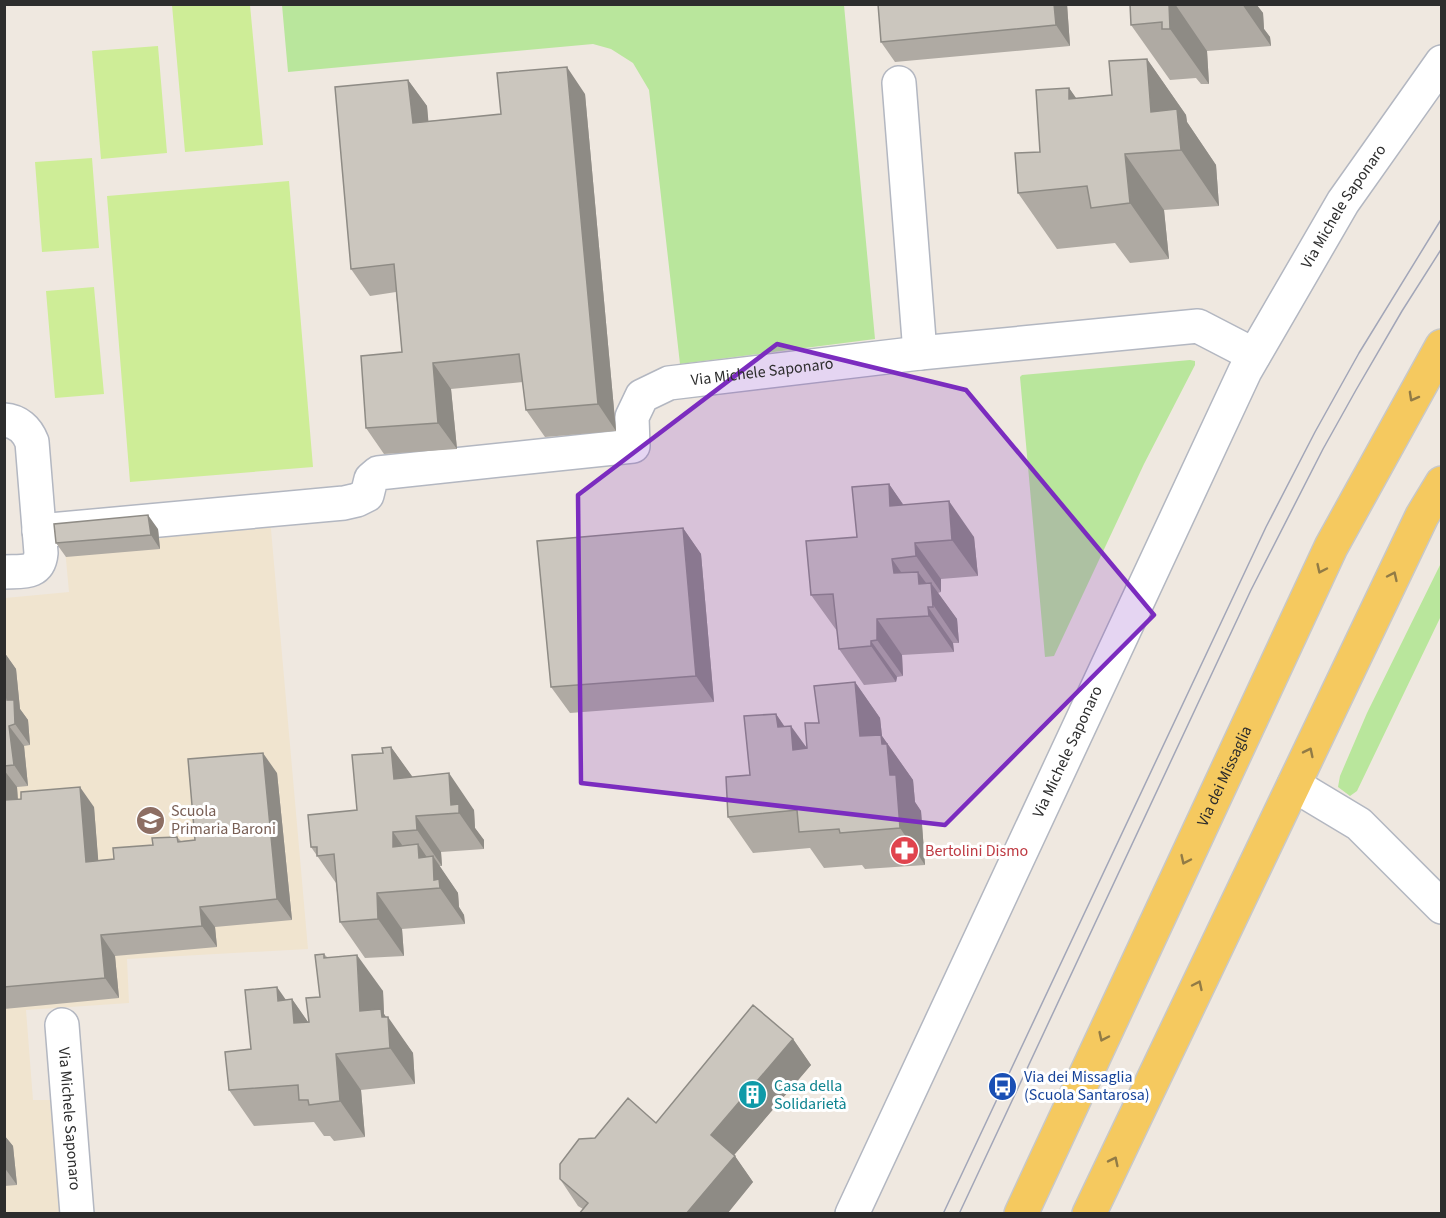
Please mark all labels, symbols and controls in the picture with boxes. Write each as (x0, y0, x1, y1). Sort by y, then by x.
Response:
street label: Via Michele Saponaro (1296, 140, 1391, 273)
street label: Via Michele Saponaro (690, 352, 835, 391)
one-way arrow (1409, 391, 1420, 401)
one-way arrow (1316, 563, 1328, 574)
one-way arrow (1386, 571, 1398, 582)
street label: Via Michele Saponaro (1027, 682, 1108, 821)
street label: Via dei Missaglia (1192, 722, 1257, 830)
one-way arrow (1302, 747, 1314, 758)
place label: Scuola Primaria Baroni (171, 800, 276, 840)
school or university icon: Scuola Primaria Baroni (134, 804, 166, 836)
pharmacy icon: Bertolini Dismo (888, 835, 920, 867)
place label: Bertolini Dismo (925, 840, 1028, 862)
one-way arrow (1181, 853, 1193, 864)
one-way arrow (1191, 980, 1203, 991)
one-way arrow (1098, 1030, 1110, 1041)
street label: Via Michele Saponaro (53, 1046, 86, 1191)
place label: Via dei Missaglia (Scuola Santarosa) (1024, 1066, 1150, 1106)
bus stop icon: Via dei Missaglia (Scuola Santarosa) (987, 1070, 1019, 1102)
place label: Casa della Solidarietà (774, 1075, 847, 1115)
building icon: Casa della Solidarietà (737, 1079, 769, 1111)
one-way arrow (1107, 1156, 1119, 1167)

